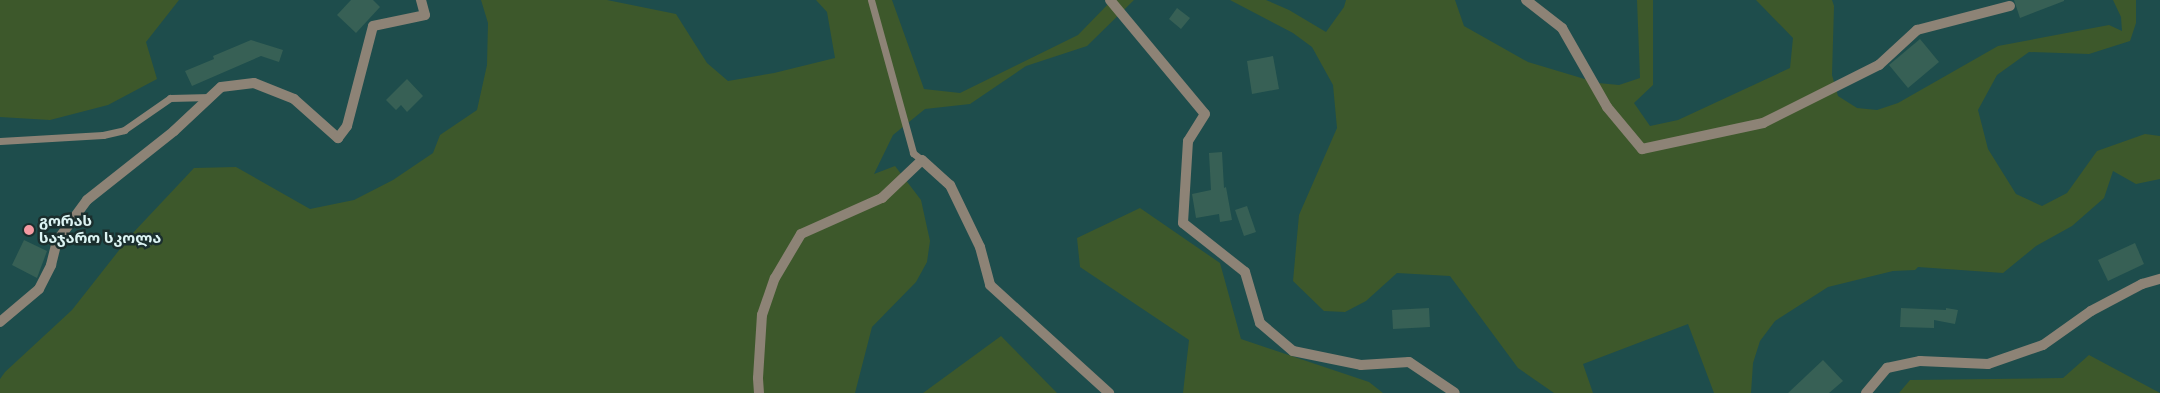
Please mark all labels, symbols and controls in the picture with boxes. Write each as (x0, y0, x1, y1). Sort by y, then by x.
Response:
place label: გორას საჯარო სკოლა (39, 212, 161, 247)
marker: გორას საჯარო სკოლა (23, 224, 35, 236)

